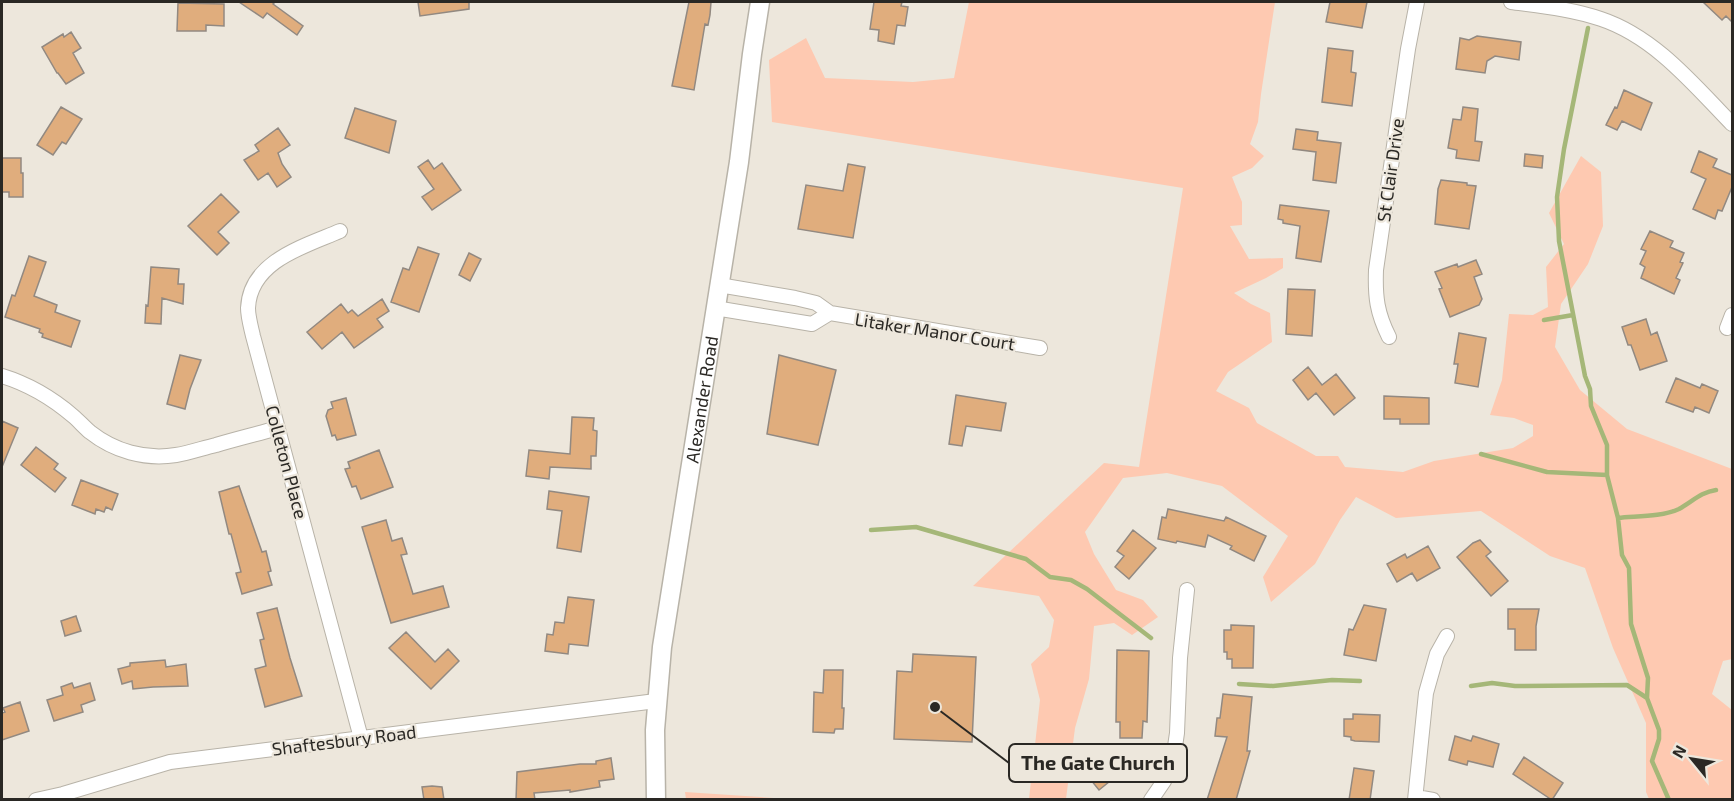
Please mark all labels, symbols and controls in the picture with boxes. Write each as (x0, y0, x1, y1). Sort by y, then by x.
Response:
street label: St Clair Drive (1372, 117, 1408, 223)
street label: Litaker Manor Court (853, 307, 1017, 355)
street label: Alexander Road (680, 334, 722, 465)
street label: Colleton Place (261, 403, 313, 521)
street label: Shaftesbury Road (271, 720, 417, 760)
north arrow (1662, 729, 1722, 789)
text: N (1667, 741, 1690, 761)
callout: The Gate Church (1009, 744, 1187, 782)
text: The Gate Church (1021, 750, 1175, 774)

